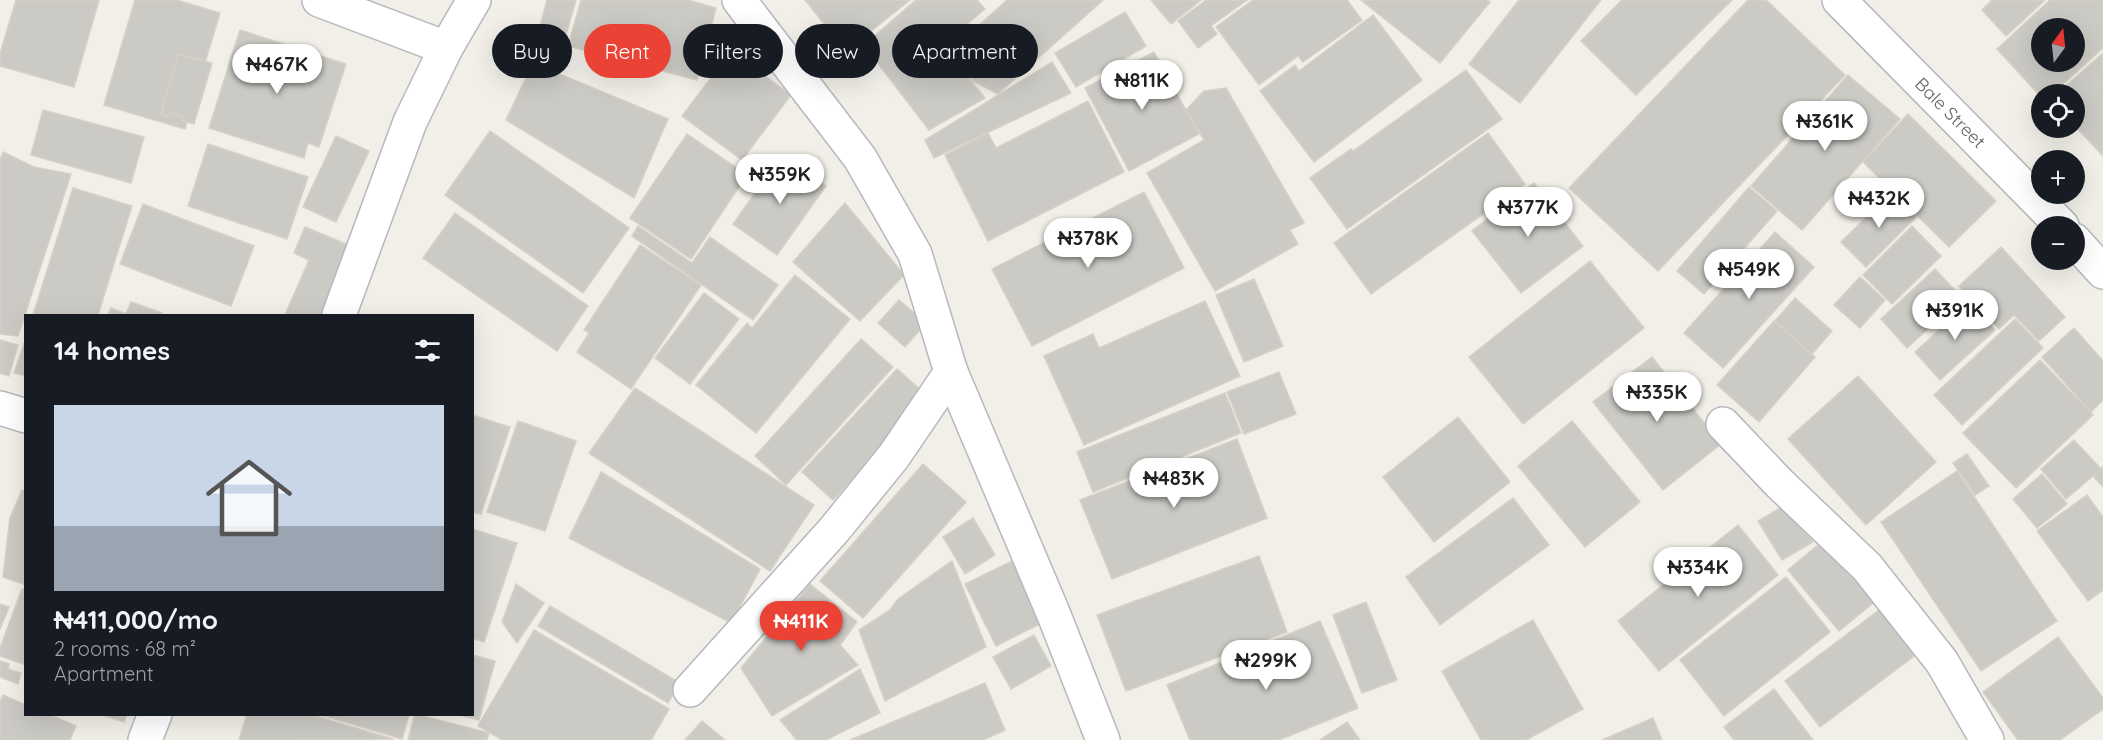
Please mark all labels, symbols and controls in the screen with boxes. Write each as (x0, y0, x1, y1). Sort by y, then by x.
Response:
north arrow (2031, 18, 2085, 72)
map controls (2031, 18, 2085, 270)
chip: Buy (492, 24, 572, 78)
chip: Rent (584, 24, 671, 78)
chip: Filters (683, 24, 783, 78)
chip: New (795, 24, 880, 78)
chip: Apartment (892, 24, 1038, 78)
pin: ₦467K (235, 44, 319, 95)
text: ₦467K (246, 51, 308, 76)
pin: ₦811K (1100, 60, 1184, 111)
text: ₦811K (1115, 67, 1169, 92)
street label: Bale Street (1910, 72, 1991, 153)
button: locate (2031, 84, 2085, 138)
pin: ₦361K (1783, 101, 1867, 152)
text: ₦361K (1797, 108, 1853, 133)
button: + (2031, 150, 2085, 204)
pin: ₦359K (738, 154, 822, 205)
text: ₦359K (749, 161, 811, 186)
pin: ₦432K (1837, 178, 1921, 229)
text: ₦432K (1848, 185, 1910, 210)
pin: ₦377K (1486, 187, 1570, 238)
text: ₦377K (1498, 194, 1558, 219)
button: − (2031, 216, 2085, 270)
pin: ₦378K (1046, 218, 1130, 269)
text: ₦378K (1058, 225, 1118, 250)
pin: ₦549K (1707, 249, 1791, 300)
text: ₦549K (1718, 256, 1780, 281)
pin: ₦391K (1913, 290, 1997, 341)
text: ₦391K (1926, 297, 1984, 322)
text: 14 homes (54, 334, 170, 367)
icon: filters (411, 334, 444, 367)
pin: ₦335K (1615, 372, 1699, 423)
text: ₦335K (1627, 379, 1687, 404)
icon: home (195, 444, 303, 552)
pin: ₦483K (1132, 458, 1216, 509)
text: ₦483K (1143, 465, 1205, 490)
pin: ₦334K (1656, 547, 1740, 598)
text: ₦334K (1667, 554, 1729, 579)
pin: ₦411K (759, 601, 843, 652)
text: ₦411,000/mo (54, 603, 218, 636)
text: ₦411K (774, 608, 828, 633)
text: 2 rooms · 68 m² (54, 636, 196, 661)
pin: ₦299K (1224, 640, 1308, 691)
text: ₦299K (1235, 647, 1297, 672)
text: Apartment (54, 661, 154, 686)

